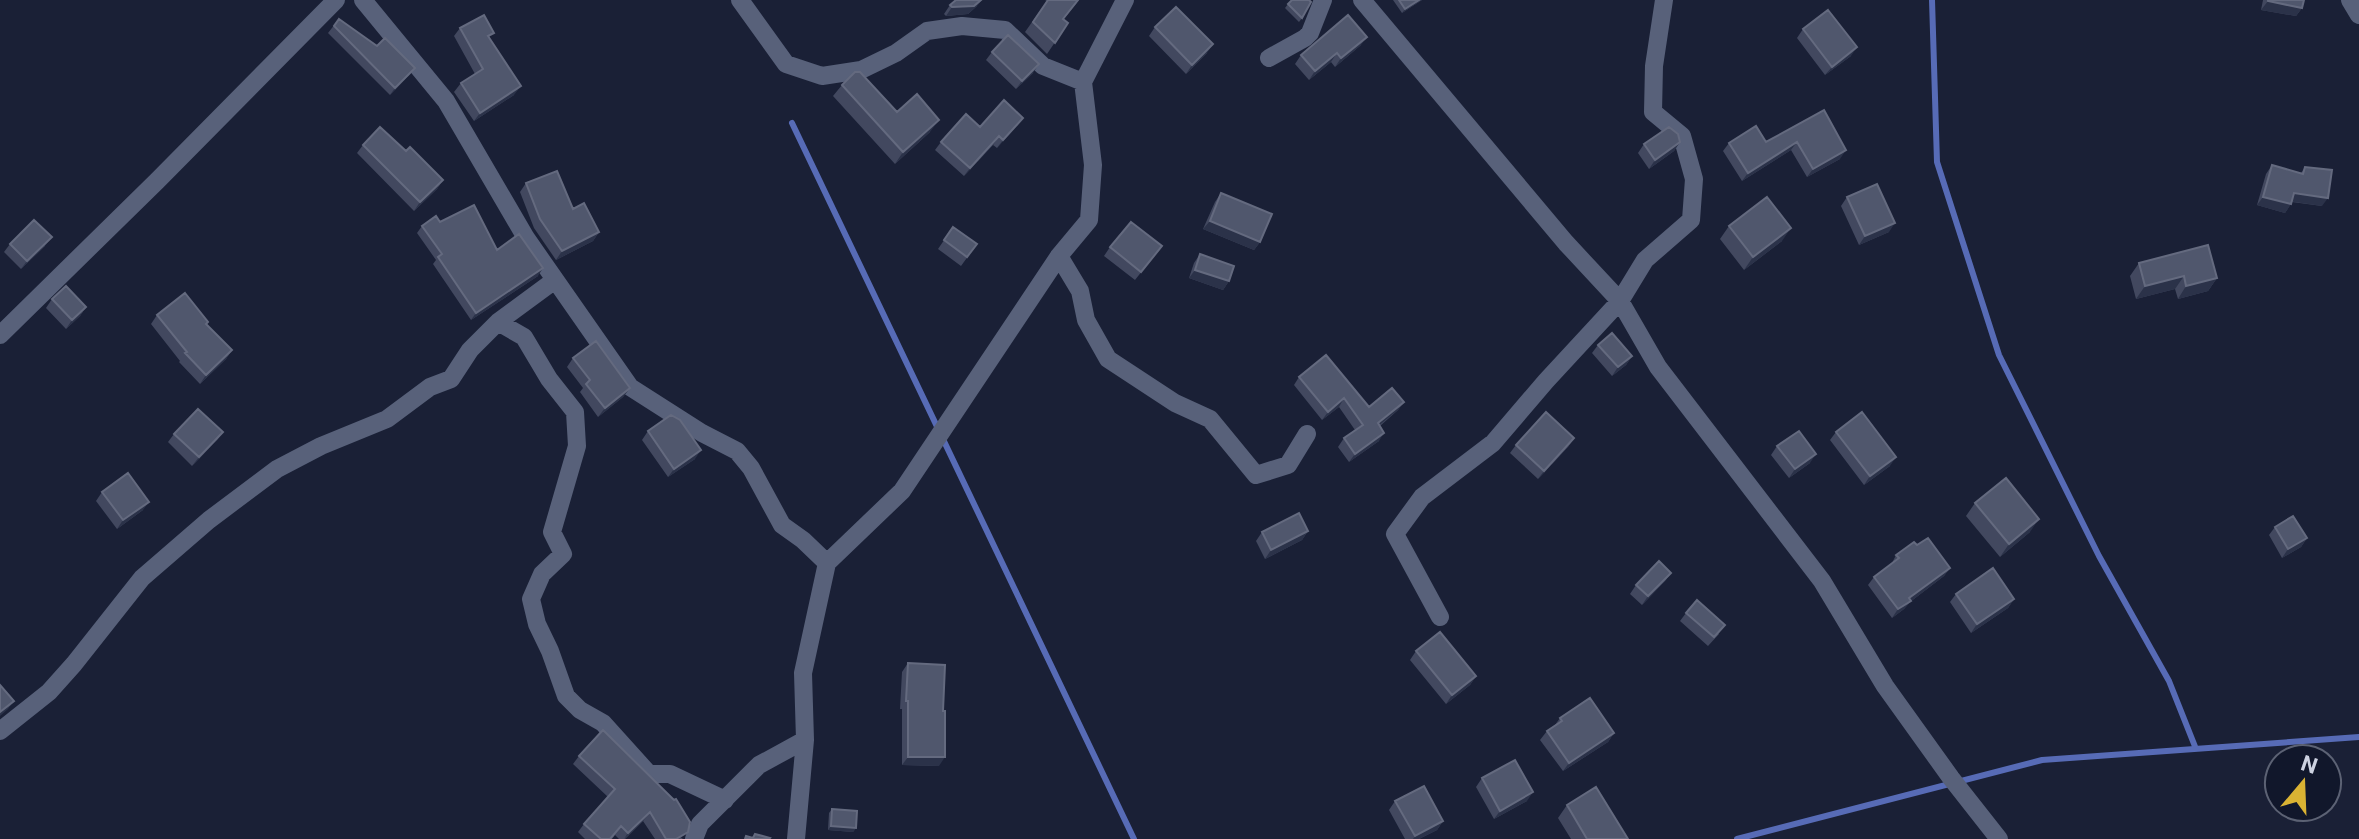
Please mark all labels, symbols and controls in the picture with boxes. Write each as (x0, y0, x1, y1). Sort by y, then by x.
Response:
north arrow (2263, 743, 2343, 823)
text: N (2298, 750, 2321, 779)

